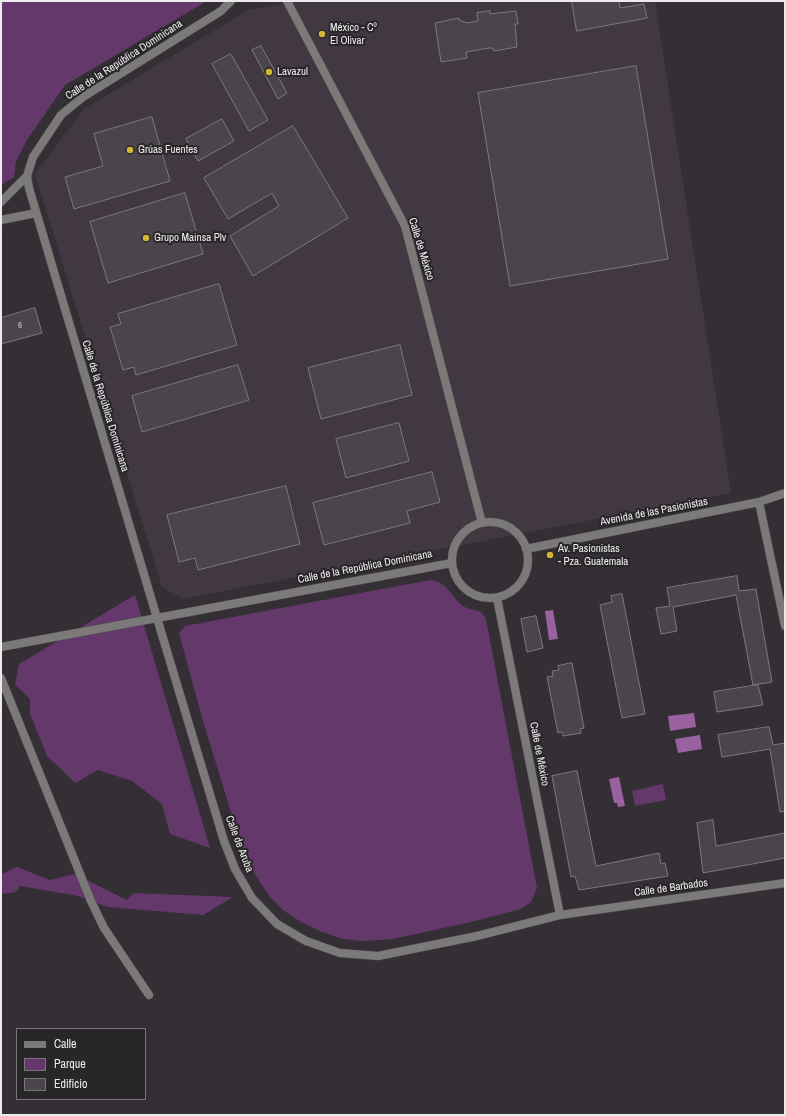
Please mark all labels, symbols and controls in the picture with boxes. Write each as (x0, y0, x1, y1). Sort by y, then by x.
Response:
street label: Calle de la República Dominicana (63, 17, 185, 103)
place label: México - Cº El Olivar (330, 21, 377, 47)
marker: México - Cº El Olivar (317, 29, 327, 39)
place label: Lavazul (277, 65, 308, 79)
marker: Lavazul (264, 67, 274, 77)
place label: Grúas Fuentes (138, 143, 198, 157)
marker: Grúas Fuentes (125, 145, 135, 155)
street label: Calle de México (405, 216, 437, 282)
place label: Grupo Mainsa Plv (154, 231, 226, 245)
marker: Grupo Mainsa Plv (141, 233, 151, 243)
house number: 6 (18, 321, 22, 331)
street label: Calle de la República Dominicana (79, 339, 131, 473)
street label: Avenida de las Pasionistas (599, 495, 709, 529)
place label: Av. Pasionistas - Pza. Guatemala (558, 542, 628, 568)
street label: Calle de la República Dominicana (297, 547, 433, 587)
marker: Av. Pasionistas - Pza. Guatemala (545, 550, 555, 560)
street label: Calle de México (526, 721, 552, 787)
street label: Calle de Aruba (222, 814, 256, 874)
street label: Calle de Barbados (633, 876, 709, 900)
legend (16, 1028, 146, 1100)
text: Calle (54, 1036, 76, 1052)
text: Parque (54, 1056, 86, 1072)
text: Edificio (54, 1076, 87, 1092)

